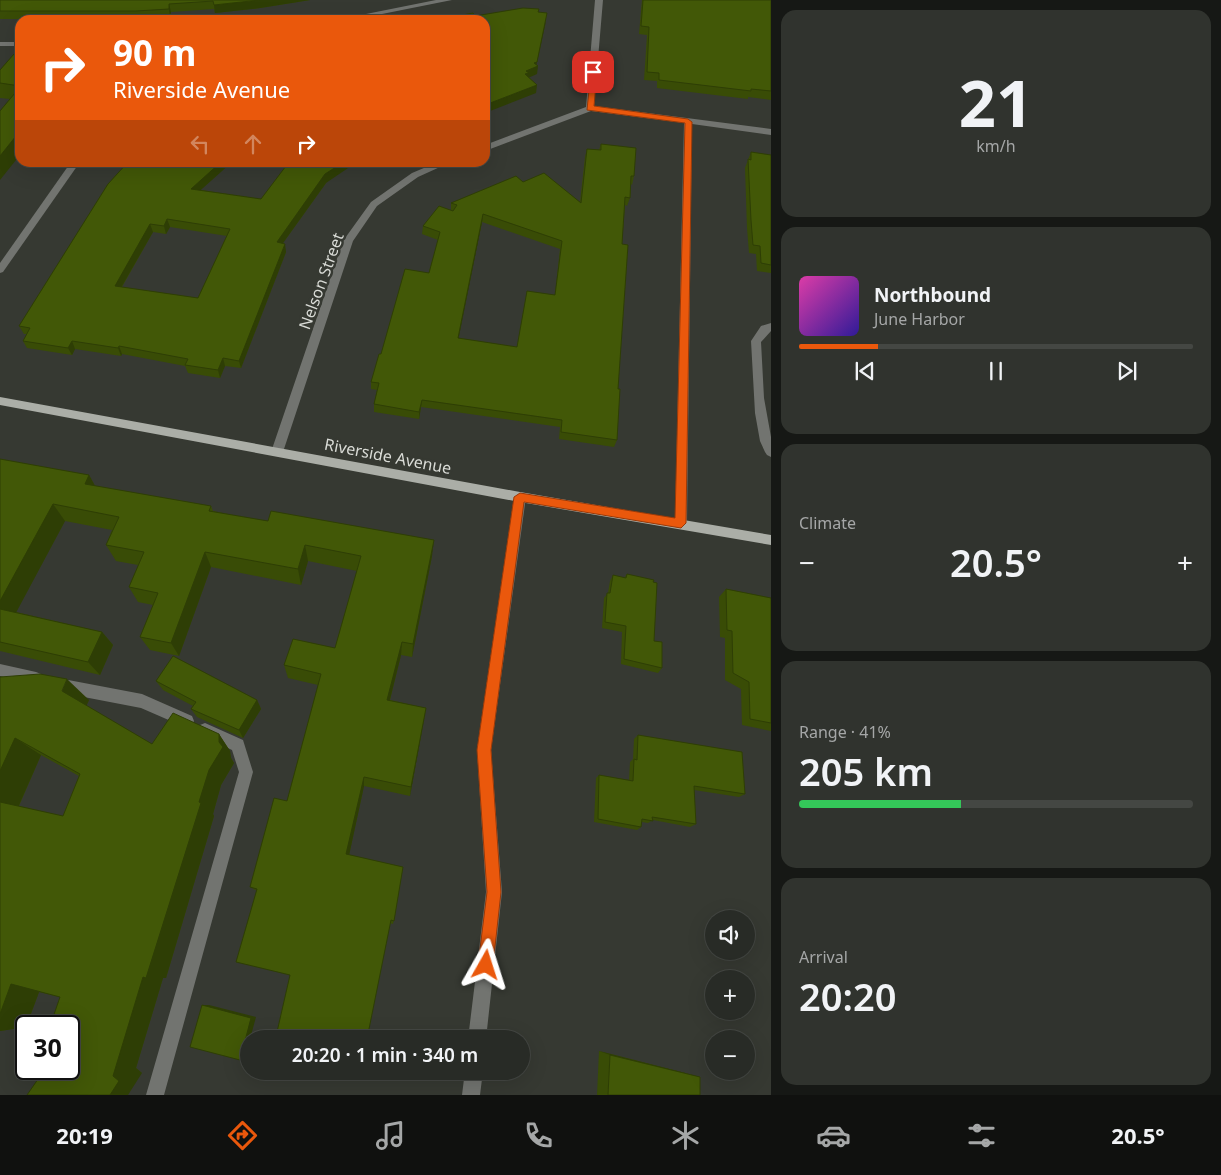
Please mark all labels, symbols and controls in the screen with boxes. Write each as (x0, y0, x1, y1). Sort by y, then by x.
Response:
text: 90 m (113, 29, 196, 76)
icon: right (30, 35, 95, 100)
pin (572, 51, 614, 93)
icon: arrive (579, 58, 607, 86)
text: 21 (959, 58, 1033, 146)
text: Riverside Avenue (113, 74, 290, 104)
icon: left (186, 130, 214, 158)
icon: ahead (239, 130, 267, 158)
icon: right (292, 130, 320, 158)
text: km/h (976, 135, 1016, 157)
street label: Nelson Street (293, 229, 349, 332)
text: Northbound (874, 282, 991, 308)
text: June Harbor (874, 308, 965, 330)
icon: previous (851, 357, 879, 385)
icon: pause (982, 357, 1010, 385)
icon: next (1113, 357, 1141, 385)
street label: Riverside Avenue (323, 433, 453, 479)
text: Climate (799, 512, 856, 534)
text: 20.5° (950, 536, 1042, 588)
text: − (799, 543, 815, 581)
text: + (1177, 543, 1193, 581)
text: Range · 41% (799, 721, 891, 743)
text: 205 km (799, 745, 933, 797)
map controls (705, 910, 755, 1080)
button: sound (705, 910, 755, 960)
position arrow (459, 938, 511, 990)
text: Arrival (799, 946, 848, 968)
button: + (705, 970, 755, 1020)
text: 20:20 (799, 970, 896, 1022)
speed limit sign: 30 (15, 1015, 80, 1080)
button: − (705, 1030, 755, 1080)
text: 20:20 · 1 min · 340 m (292, 1042, 478, 1068)
icon: directions (225, 1118, 260, 1153)
icon: music (373, 1118, 408, 1153)
icon: phone (521, 1118, 556, 1153)
icon: climate (668, 1118, 703, 1153)
icon: car (816, 1118, 851, 1153)
icon: filters (964, 1118, 999, 1153)
text: 20:19 (56, 1120, 113, 1150)
text: 20.5° (1111, 1120, 1165, 1150)

